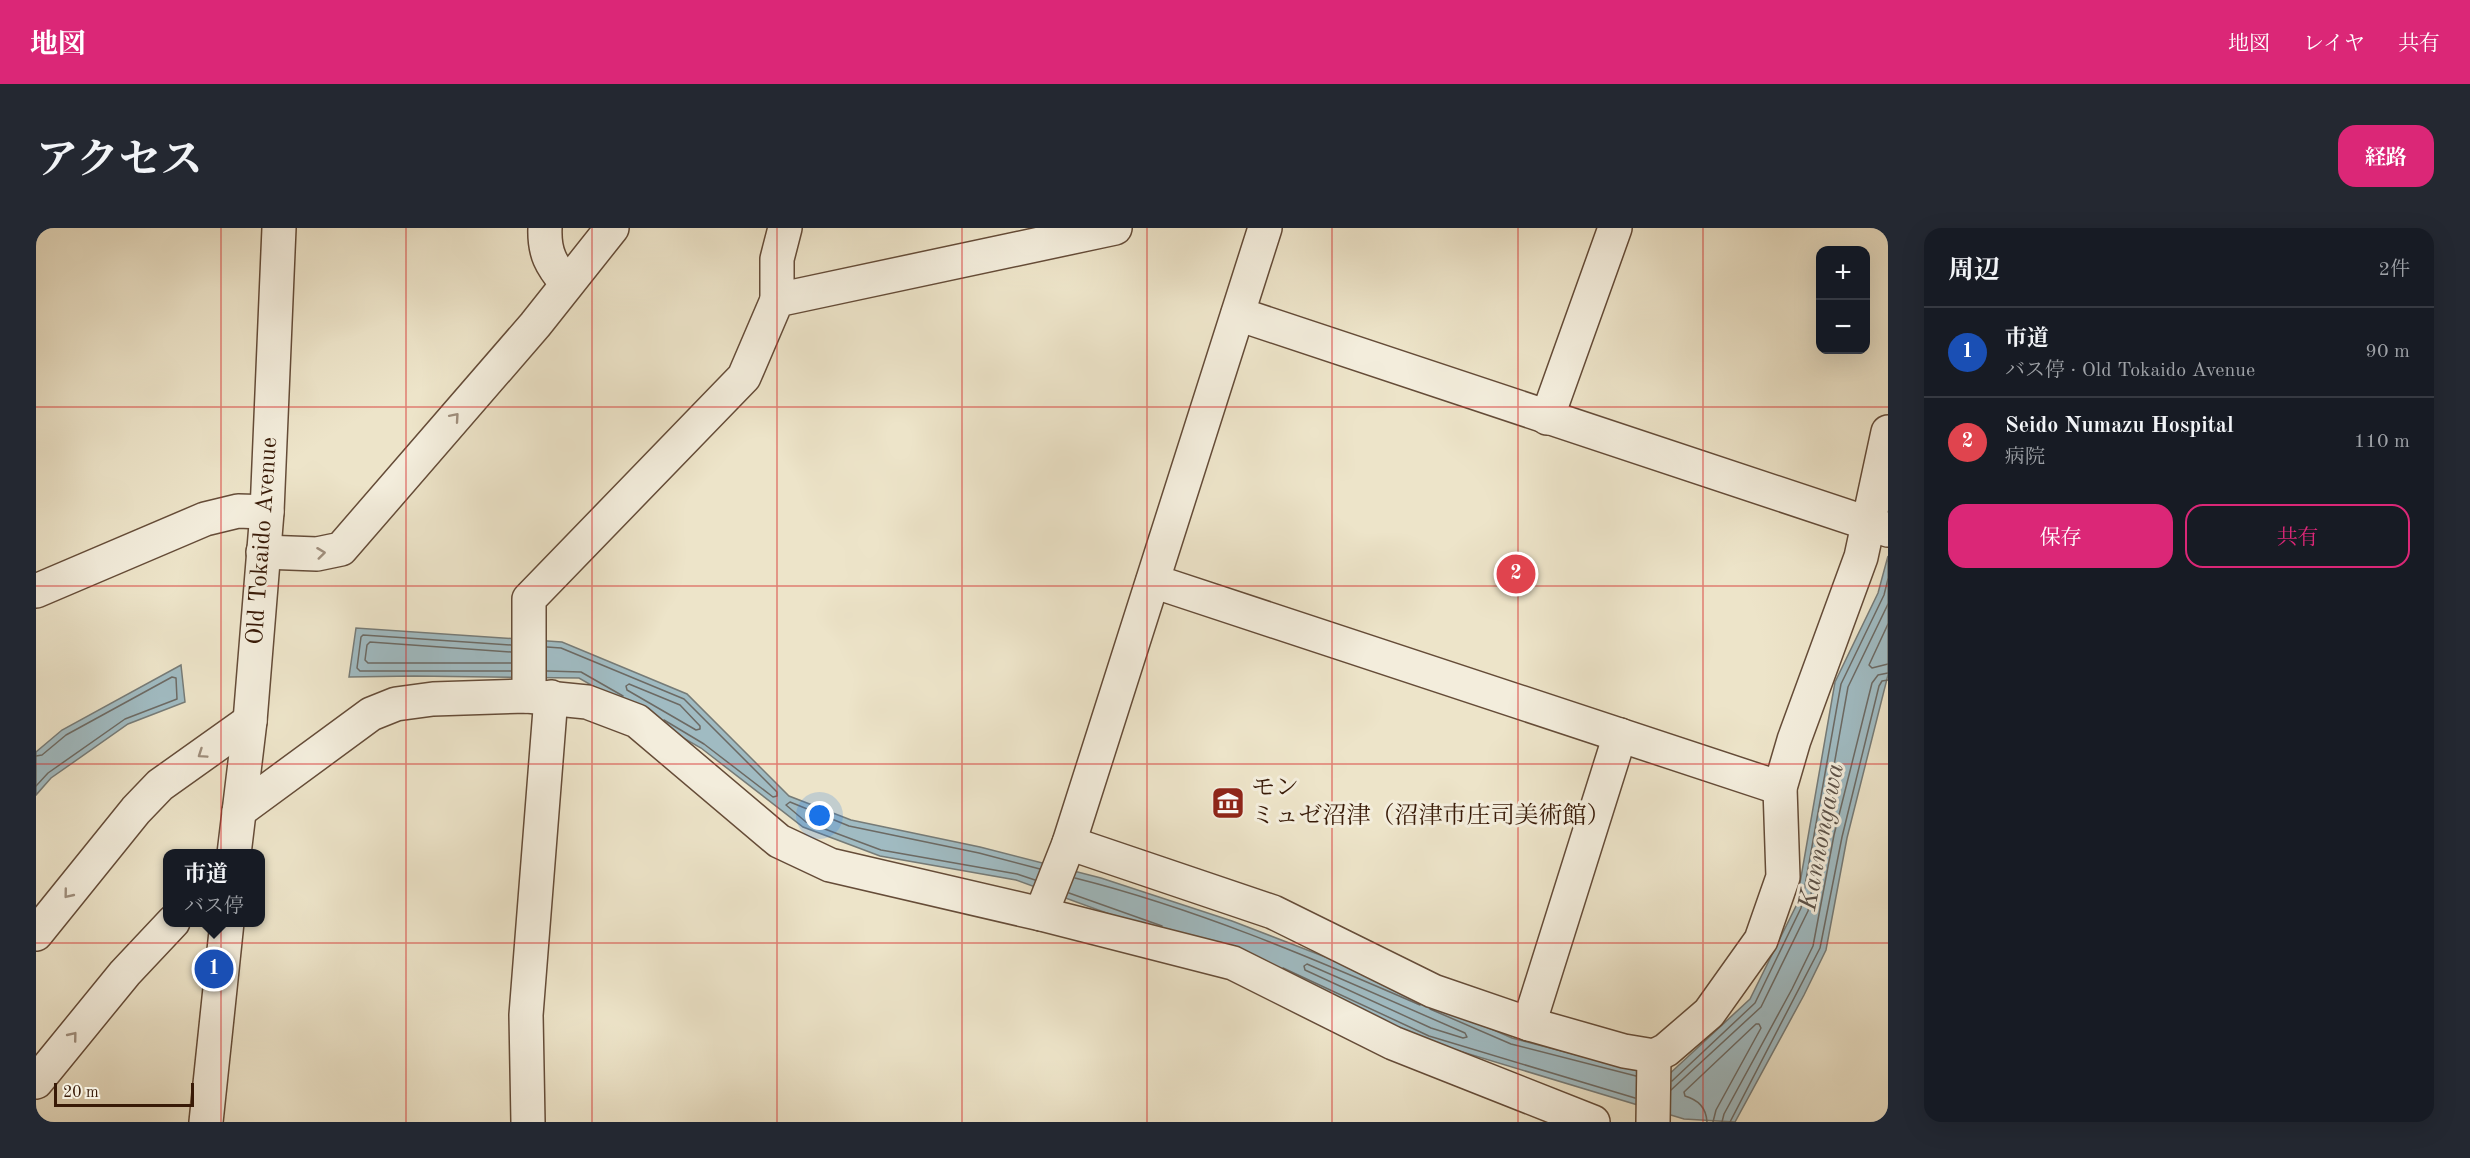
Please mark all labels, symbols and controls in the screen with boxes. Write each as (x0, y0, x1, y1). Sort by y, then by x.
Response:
text: 地図 (30, 32, 86, 60)
text: 地図 (2228, 34, 2270, 55)
text: レイヤ (2303, 34, 2365, 55)
text: 共有 (2398, 34, 2440, 55)
button: 経路 (2338, 125, 2434, 187)
text: アクセス (36, 141, 203, 183)
map controls (1816, 246, 1870, 354)
button: + (1816, 246, 1870, 300)
text: 周辺 (1948, 258, 2000, 284)
text: 2件 (2378, 260, 2410, 280)
button: − (1816, 300, 1870, 354)
text: 市道 (2005, 328, 2049, 350)
text: 1 (1962, 342, 1973, 362)
text: 90 m (2365, 342, 2410, 362)
text: バス停 · Old Tokaido Avenue (2005, 361, 2255, 381)
one-way arrow (448, 413, 459, 424)
text: Seido Numazu Hospital (2005, 415, 2234, 437)
text: 2 (1962, 432, 1973, 452)
text: 110 m (2354, 432, 2410, 452)
street label: Old Tokaido Avenue (244, 436, 282, 646)
text: 病院 (2005, 448, 2045, 468)
button: 保存 (1948, 504, 2173, 568)
button: 共有 (2185, 504, 2410, 568)
one-way arrow (317, 547, 326, 559)
pin: 2 (1496, 552, 1536, 596)
one-way arrow (197, 747, 208, 758)
water label: Kannongawa (1795, 761, 1849, 914)
place label: モン ミュゼ沼津（沼津市庄司美術館） (1251, 777, 1611, 829)
museum icon: モン ミュゼ沼津（沼津市庄司美術館） (1210, 785, 1246, 821)
your location (805, 801, 834, 830)
popup (163, 849, 265, 927)
text: 市道 (184, 864, 228, 886)
one-way arrow (65, 887, 76, 898)
text: バス停 (184, 897, 244, 917)
pin: 1 (194, 946, 234, 992)
one-way arrow (66, 1032, 77, 1043)
scale bar (54, 1080, 194, 1108)
text: 20 m (63, 1085, 99, 1101)

